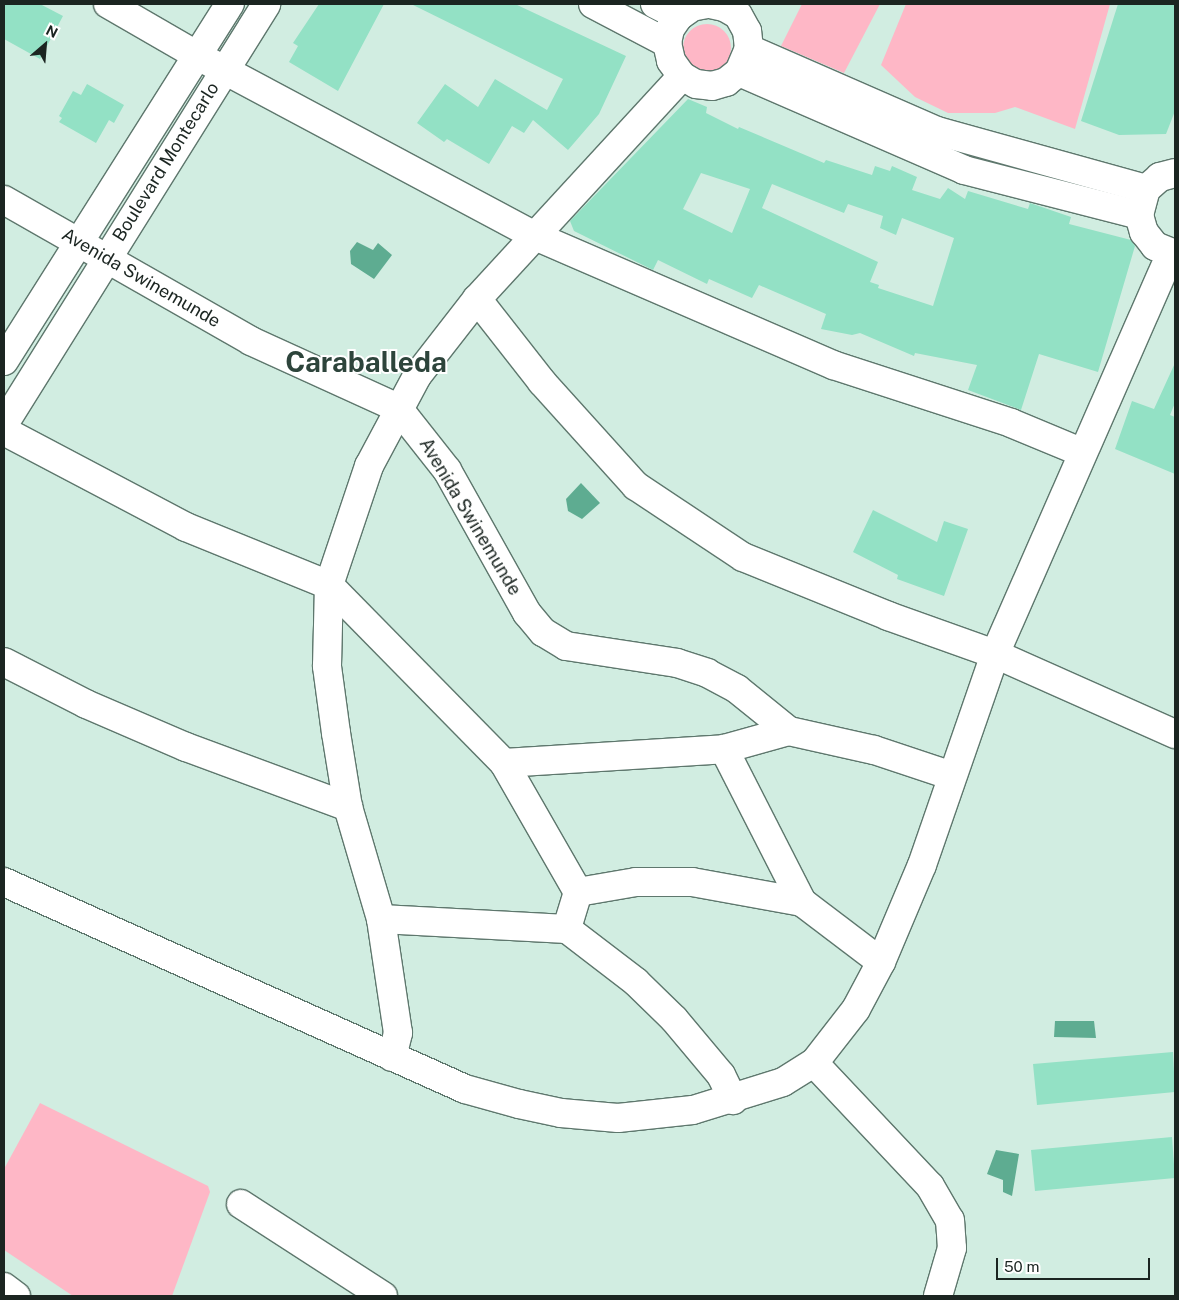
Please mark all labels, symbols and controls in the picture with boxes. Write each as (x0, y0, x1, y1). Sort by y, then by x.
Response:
north arrow (20, 20, 70, 70)
text: N (43, 22, 60, 41)
street label: Boulevard Montecarlo (108, 78, 224, 246)
street label: Avenida Swinemunde (58, 224, 224, 332)
district label: Caraballeda (285, 345, 447, 379)
street label: Avenida Swinemunde (415, 434, 525, 600)
scale bar (999, 1248, 1153, 1280)
text: 50 m (1004, 1258, 1039, 1275)

